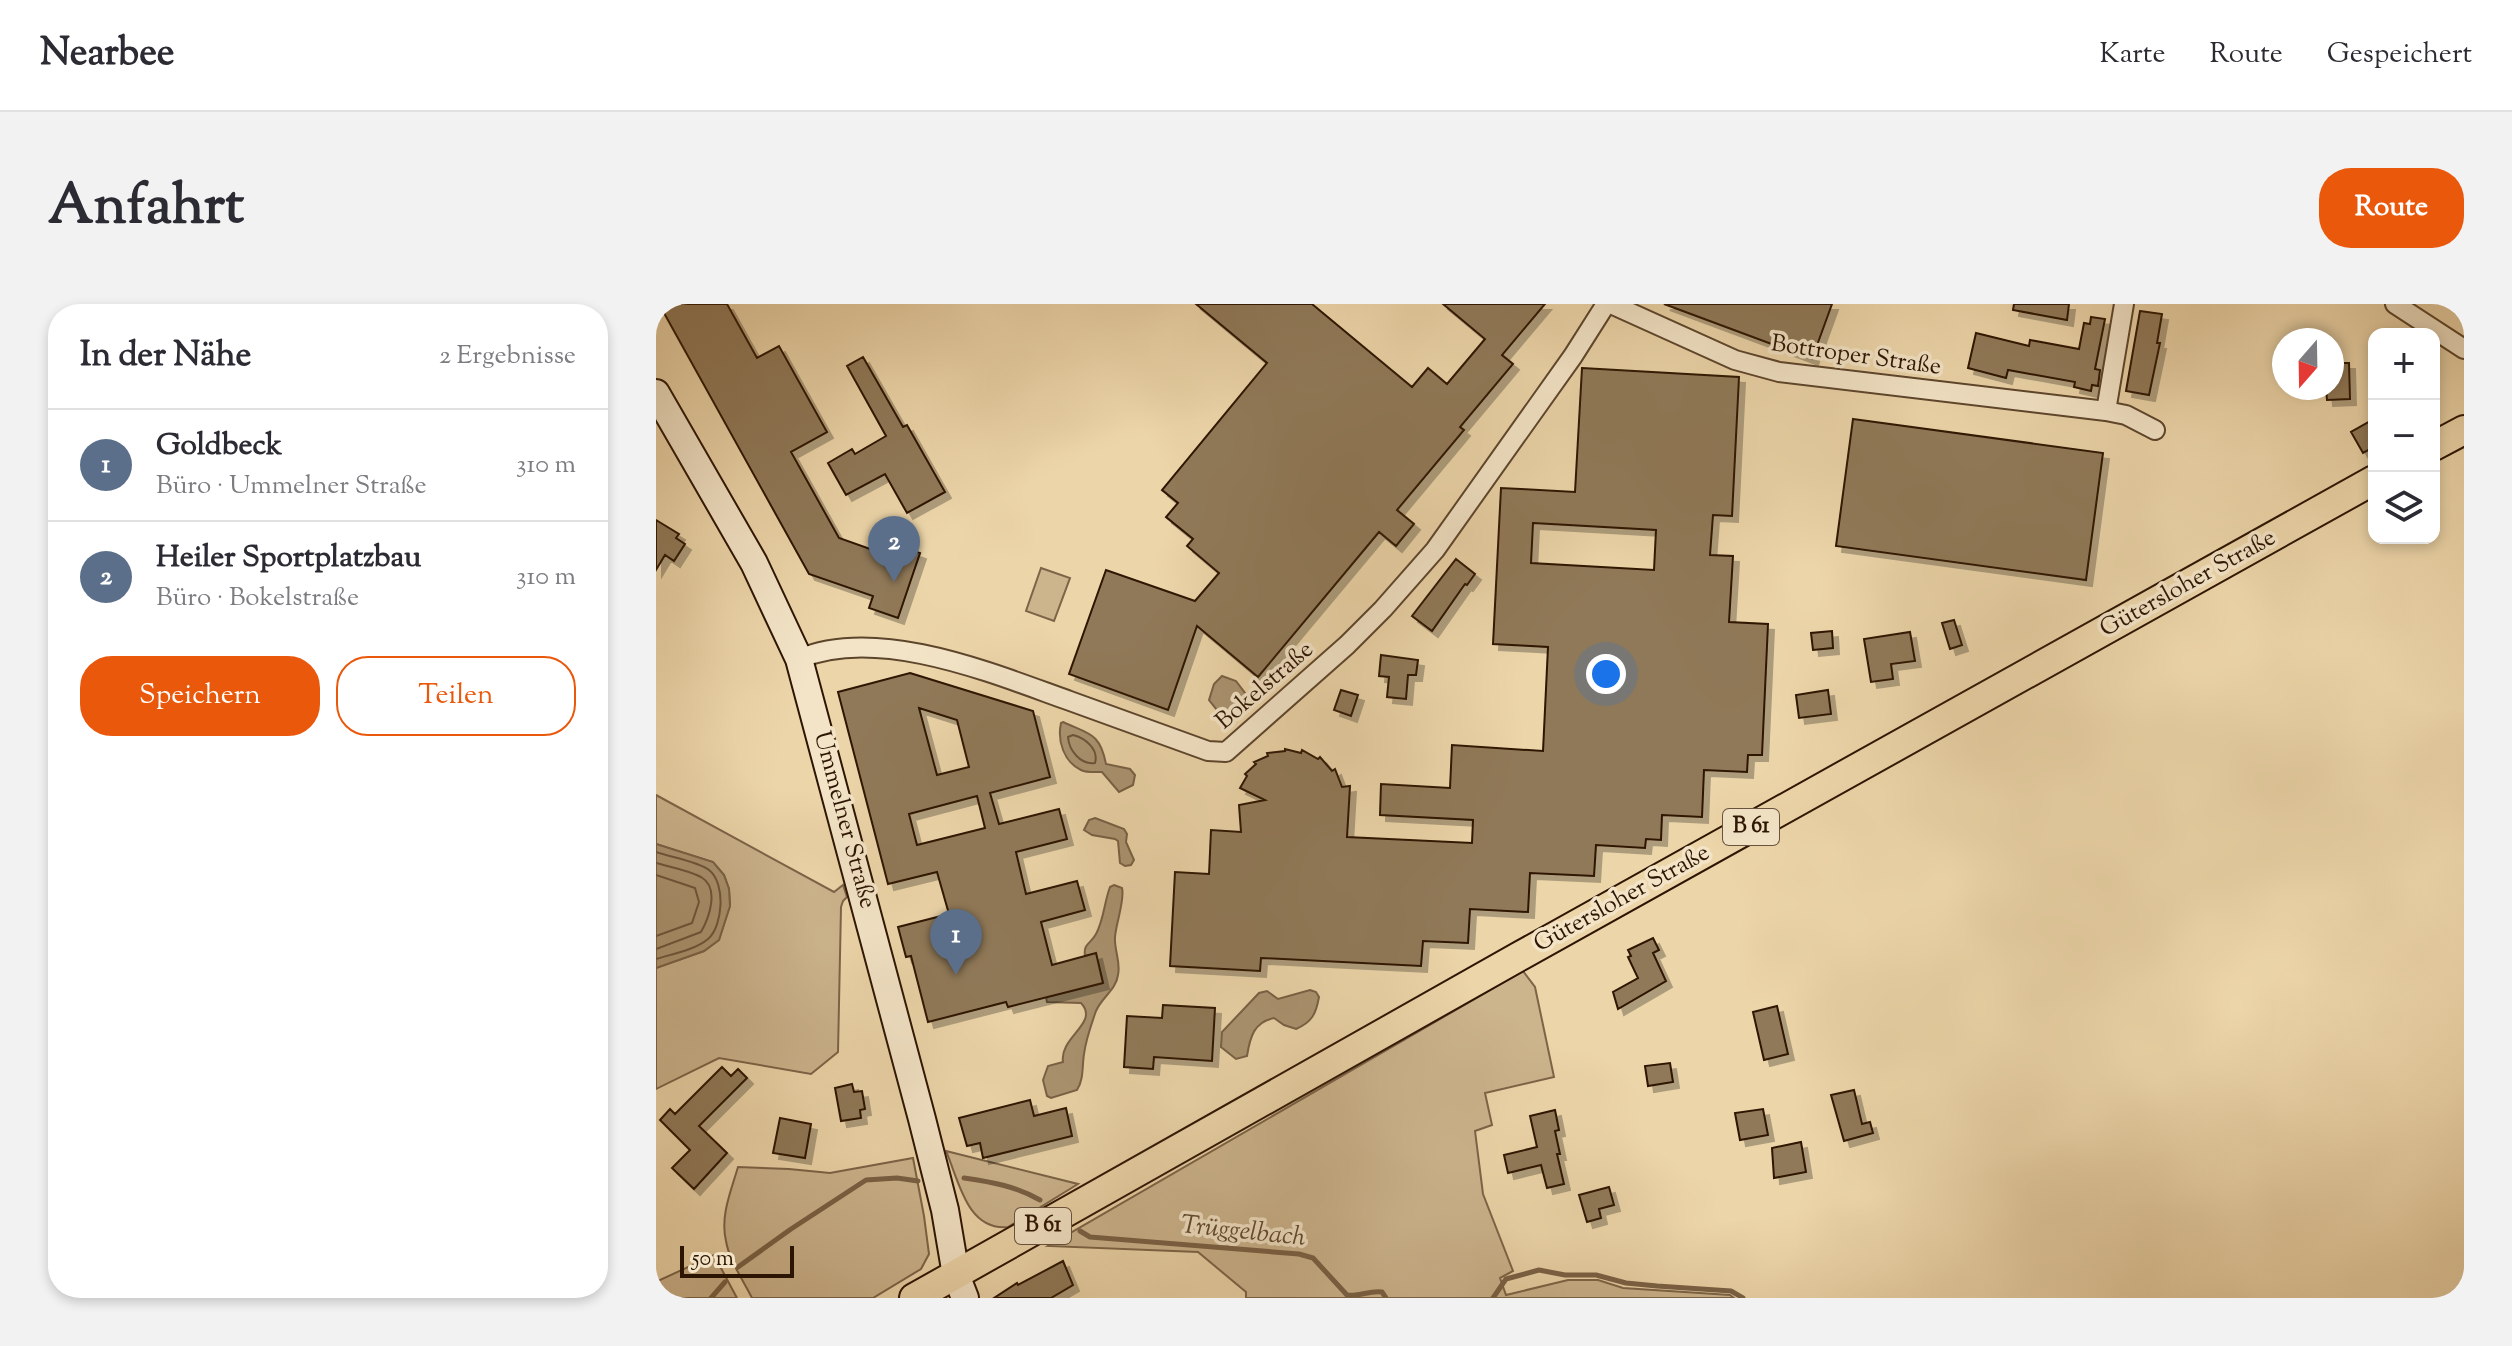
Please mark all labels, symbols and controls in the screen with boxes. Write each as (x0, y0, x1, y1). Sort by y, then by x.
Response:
text: Nearbee (40, 28, 175, 82)
text: Karte (2100, 35, 2165, 75)
text: Route (2209, 35, 2283, 75)
text: Gespeichert (2327, 35, 2472, 75)
text: Anfahrt (48, 168, 244, 249)
button: Route (2319, 168, 2464, 248)
street label: Bottroper Straße (1769, 327, 1943, 385)
north arrow (2272, 328, 2344, 400)
map controls (2368, 328, 2440, 544)
button: + (2368, 328, 2440, 400)
text: In der Nähe (80, 332, 251, 381)
text: 2 Ergebnisse (439, 338, 576, 375)
button: − (2368, 400, 2440, 472)
text: Goldbeck (156, 425, 282, 468)
text: 1 (102, 447, 110, 484)
text: 310 m (516, 447, 576, 484)
text: Büro · Ummelner Straße (156, 468, 427, 505)
button: layers (2368, 472, 2440, 544)
pin: 2 (868, 516, 920, 582)
street label: Gütersloher Straße (2094, 522, 2282, 646)
text: Heiler Sportplatzbau (156, 537, 421, 580)
text: 2 (100, 559, 112, 596)
text: 310 m (516, 559, 576, 596)
text: Büro · Bokelstraße (156, 580, 359, 617)
street label: Bokelstraße (1209, 634, 1321, 738)
your location (1586, 654, 1626, 694)
button: Speichern (80, 656, 320, 736)
button: Teilen (336, 656, 576, 736)
street label: Ummelner Straße (804, 727, 884, 913)
road number: B 61 (1723, 809, 1779, 845)
street label: Gütersloher Straße (1528, 837, 1716, 961)
pin: 1 (930, 909, 982, 975)
water label: Trüggelbach (1179, 1207, 1307, 1257)
road number: B 61 (1015, 1208, 1071, 1244)
scale bar (680, 1242, 794, 1278)
text: 50 m (692, 1244, 734, 1276)

